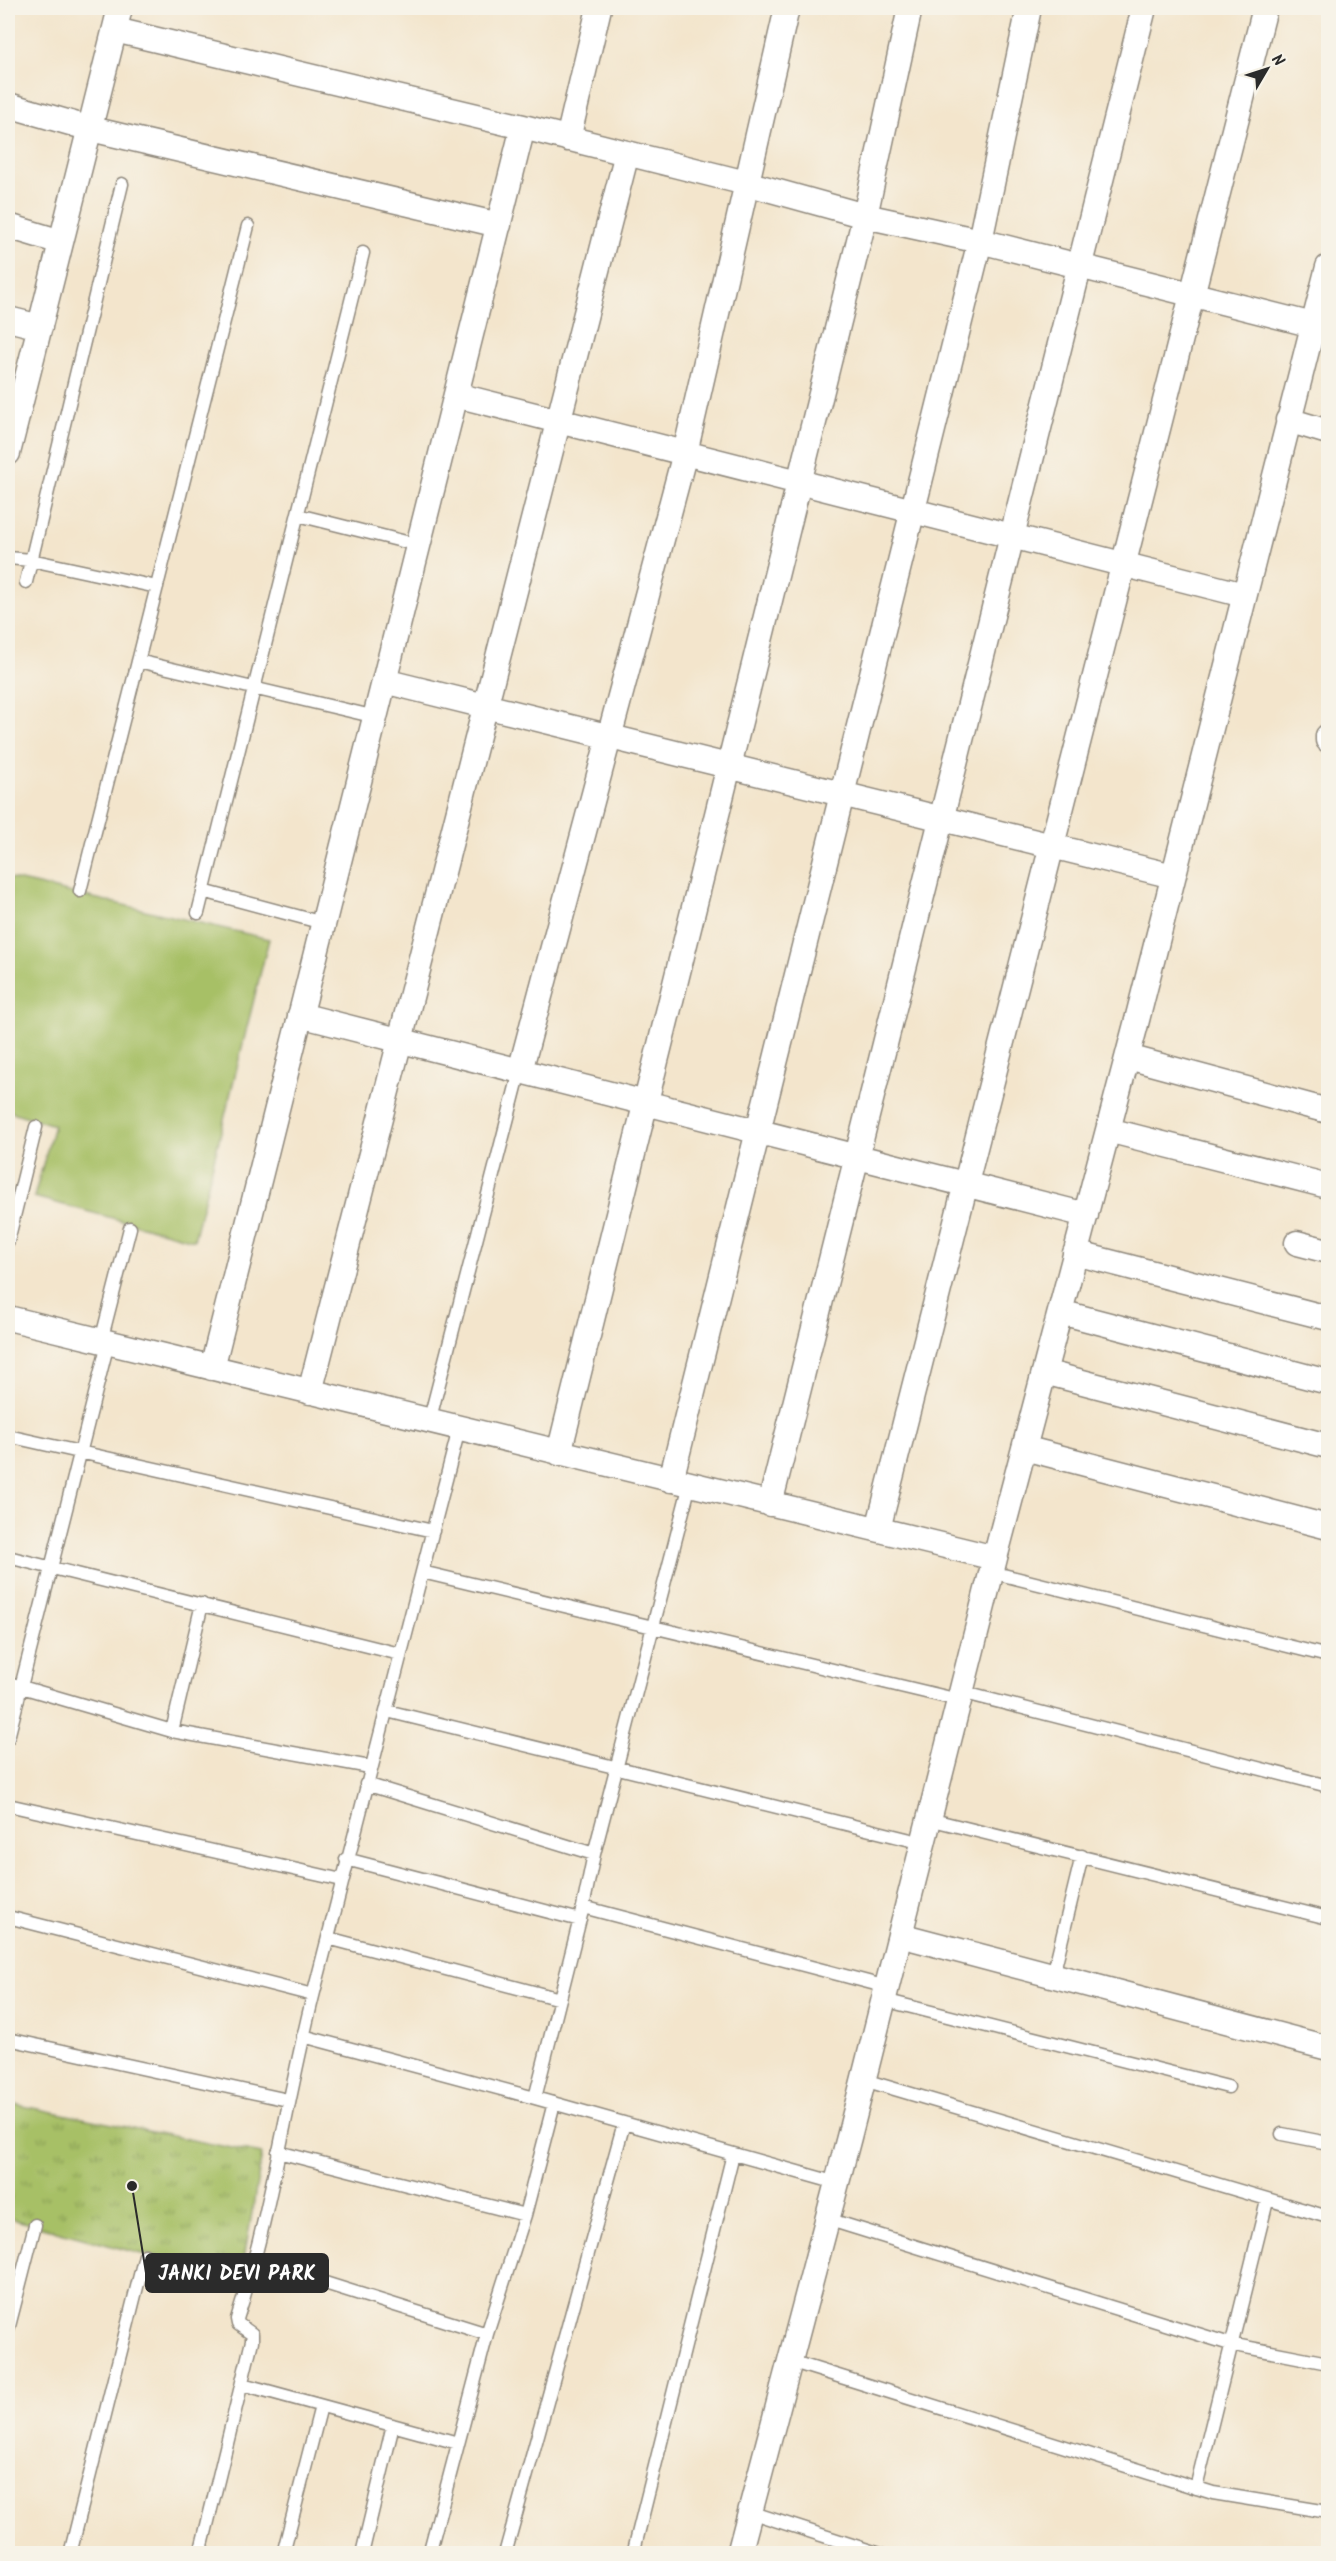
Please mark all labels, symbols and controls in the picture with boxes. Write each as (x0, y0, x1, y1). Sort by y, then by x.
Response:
north arrow (1237, 39, 1297, 99)
text: N (1265, 49, 1290, 72)
callout: JANKI DEVI PARK (146, 2254, 328, 2292)
text: JANKI DEVI PARK (158, 2259, 316, 2291)

